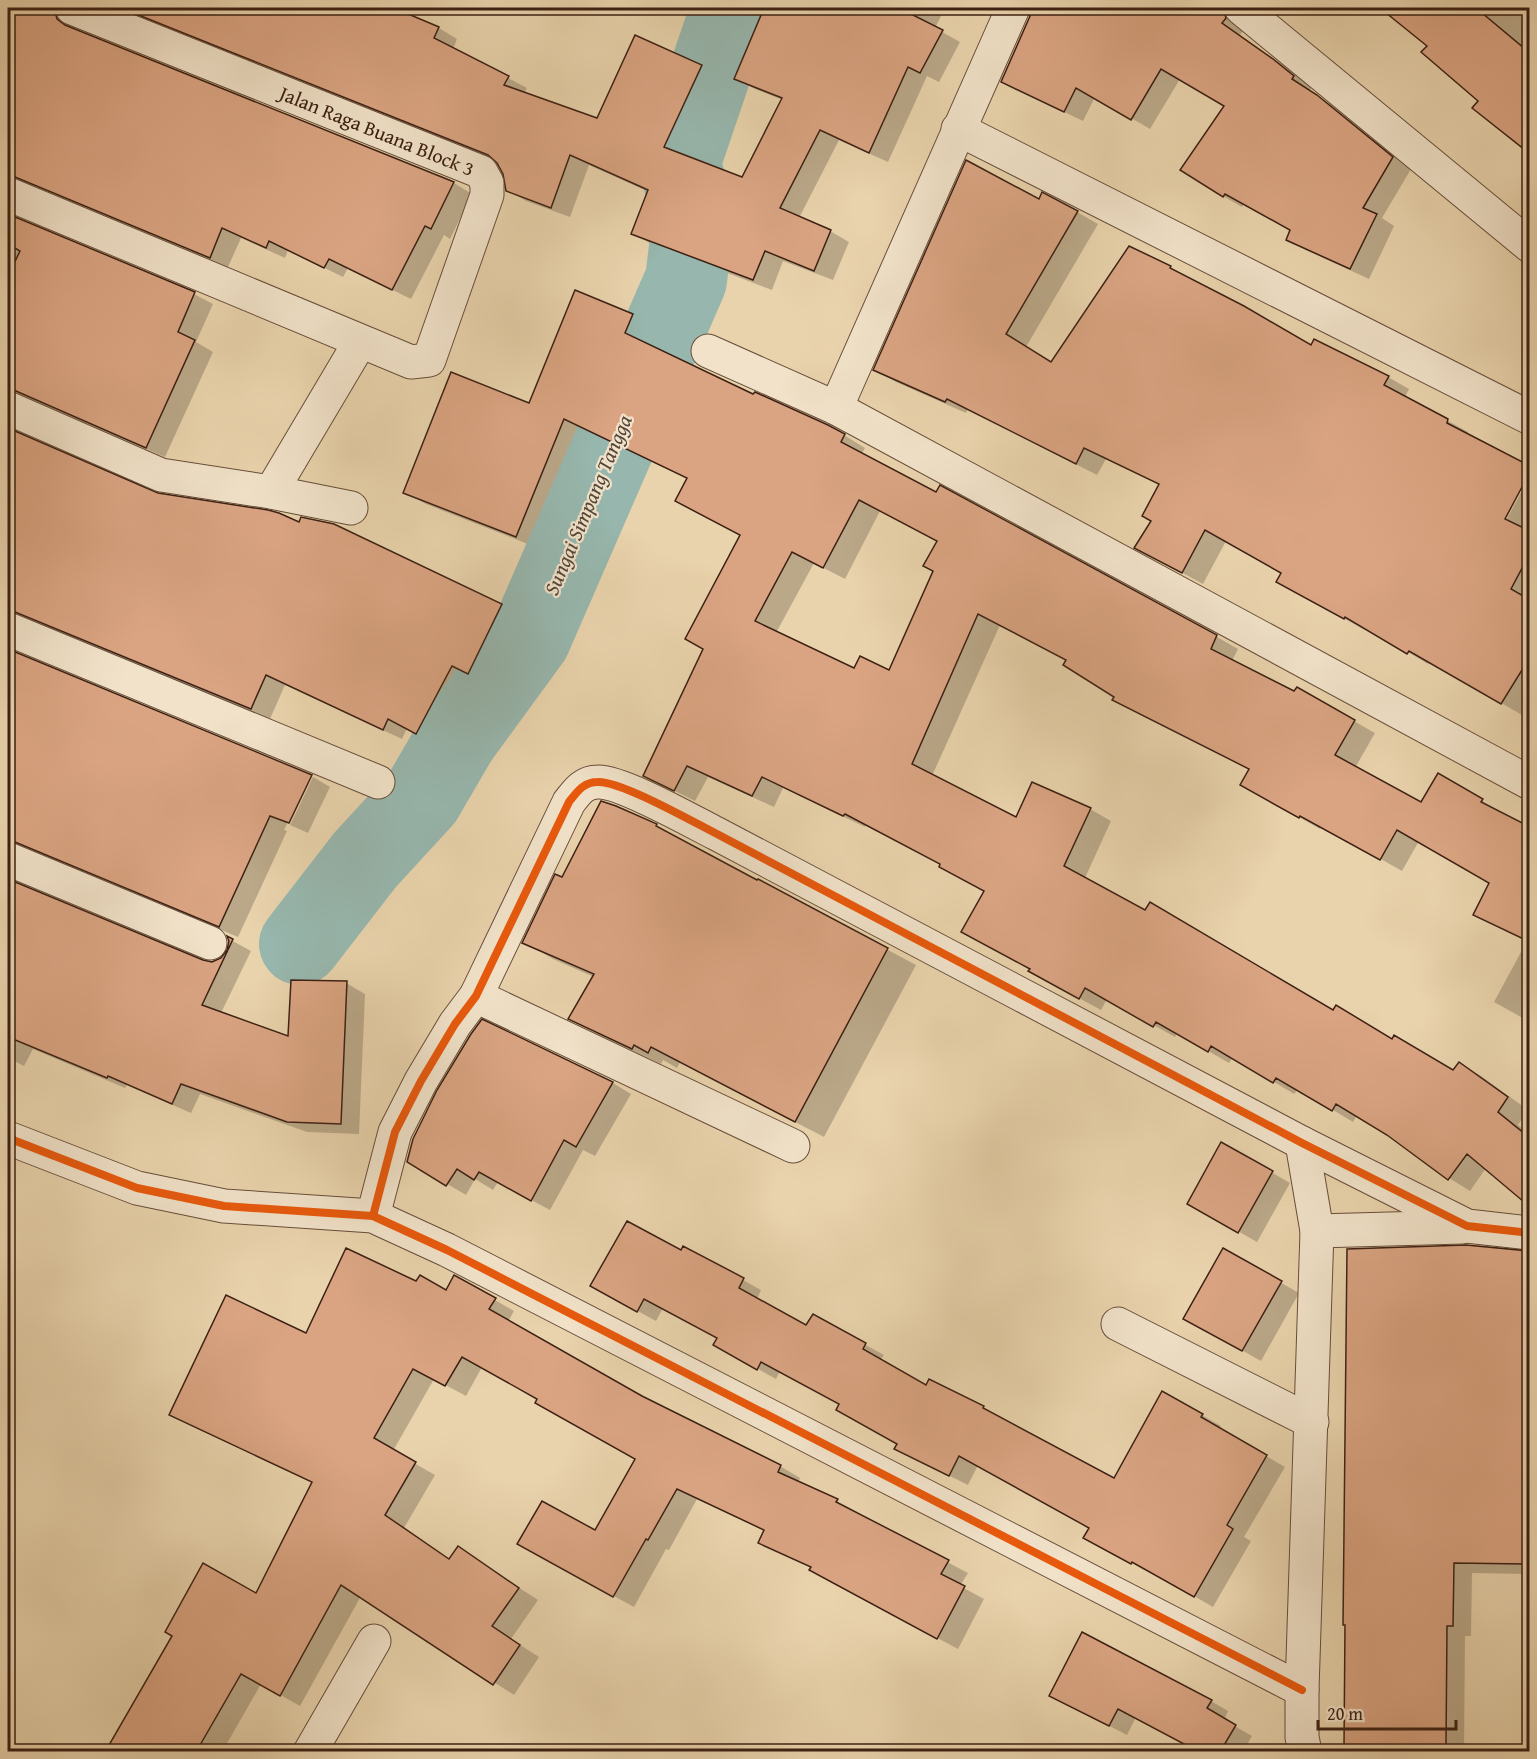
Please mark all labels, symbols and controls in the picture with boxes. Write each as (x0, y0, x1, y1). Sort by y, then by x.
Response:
street label: Jalan Raga Buana Block 3 (273, 77, 479, 183)
water label: Sungai Simpang Tangga (535, 409, 640, 600)
scale bar (1318, 1693, 1456, 1731)
text: 20 m (1327, 1700, 1363, 1727)

